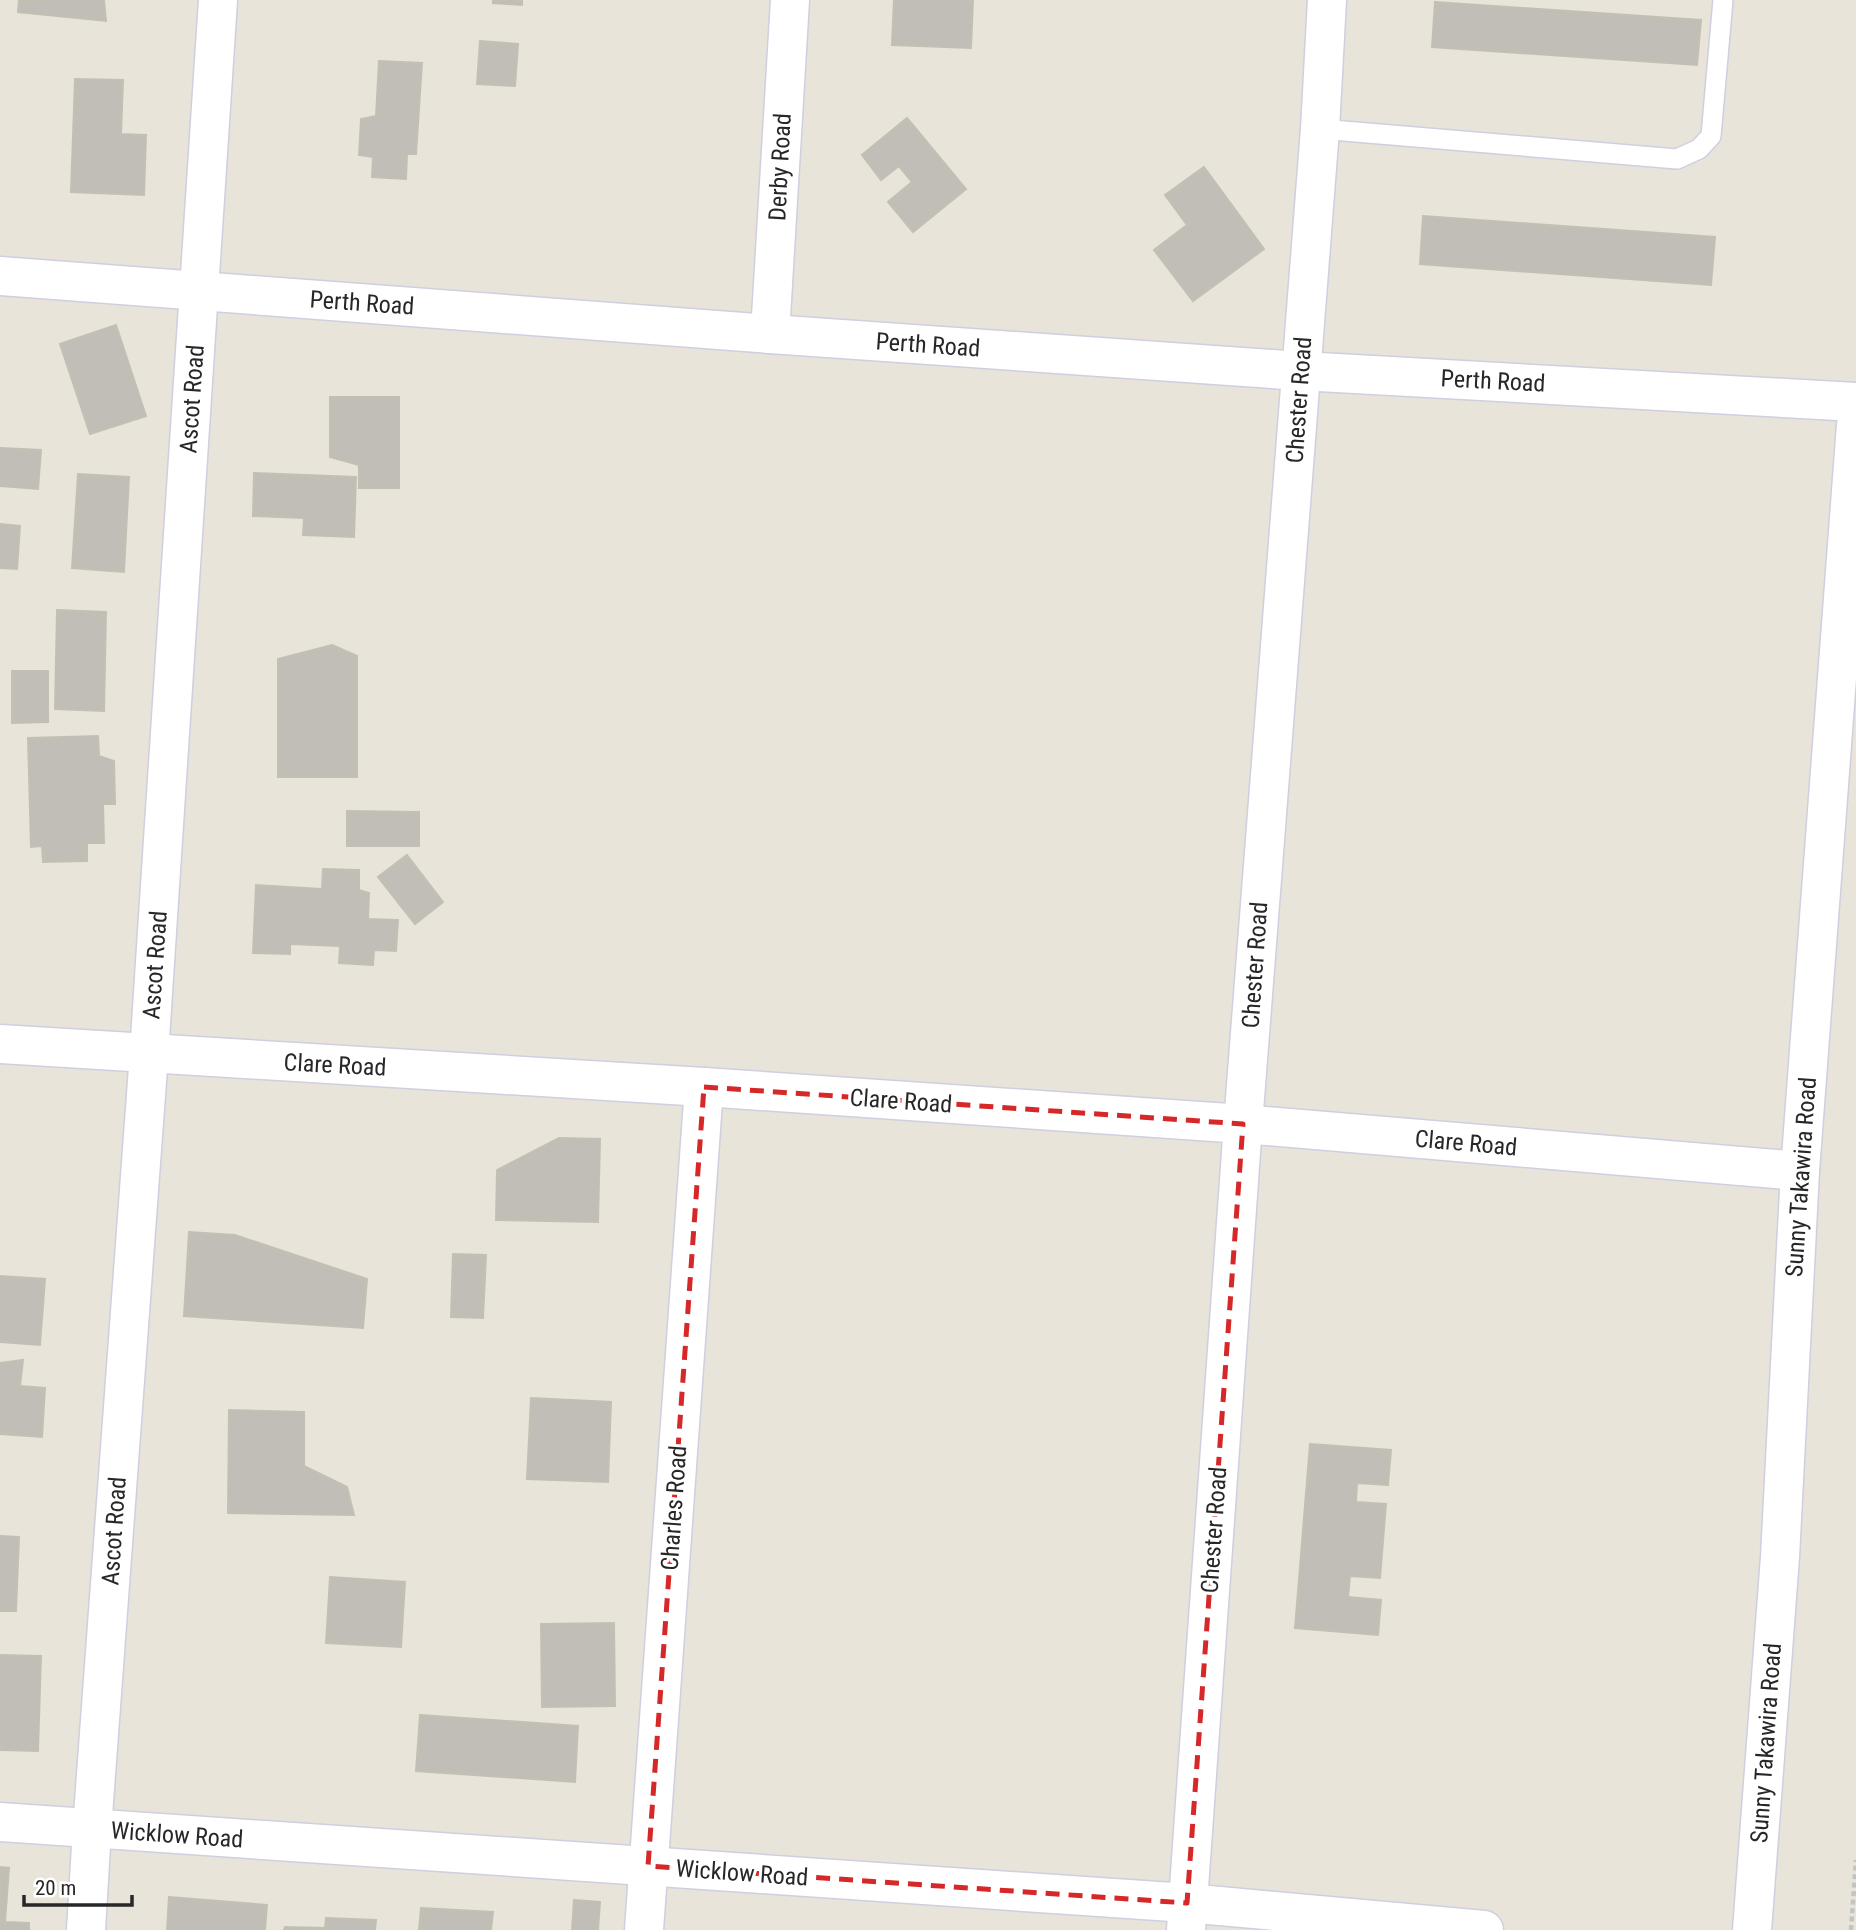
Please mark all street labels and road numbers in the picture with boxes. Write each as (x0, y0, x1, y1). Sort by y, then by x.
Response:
street label: Derby Road (763, 113, 797, 221)
street label: Perth Road (309, 285, 415, 321)
street label: Perth Road (875, 327, 981, 363)
street label: Chester Road (1281, 336, 1317, 464)
street label: Ascot Road (174, 344, 210, 454)
street label: Perth Road (1440, 364, 1546, 398)
street label: Chester Road (1237, 901, 1273, 1029)
street label: Ascot Road (137, 910, 173, 1020)
street label: Clare Road (283, 1048, 387, 1082)
street label: Sunny Takawira Road (1780, 1076, 1822, 1278)
street label: Clare Road (849, 1083, 953, 1119)
street label: Clare Road (1414, 1125, 1518, 1161)
street label: Charles Road (656, 1444, 692, 1572)
street label: Chester Road (1196, 1466, 1232, 1594)
street label: Ascot Road (96, 1476, 132, 1586)
street label: Sunny Takawira Road (1745, 1642, 1787, 1844)
street label: Wicklow Road (110, 1816, 244, 1854)
street label: Wicklow Road (675, 1854, 809, 1892)

